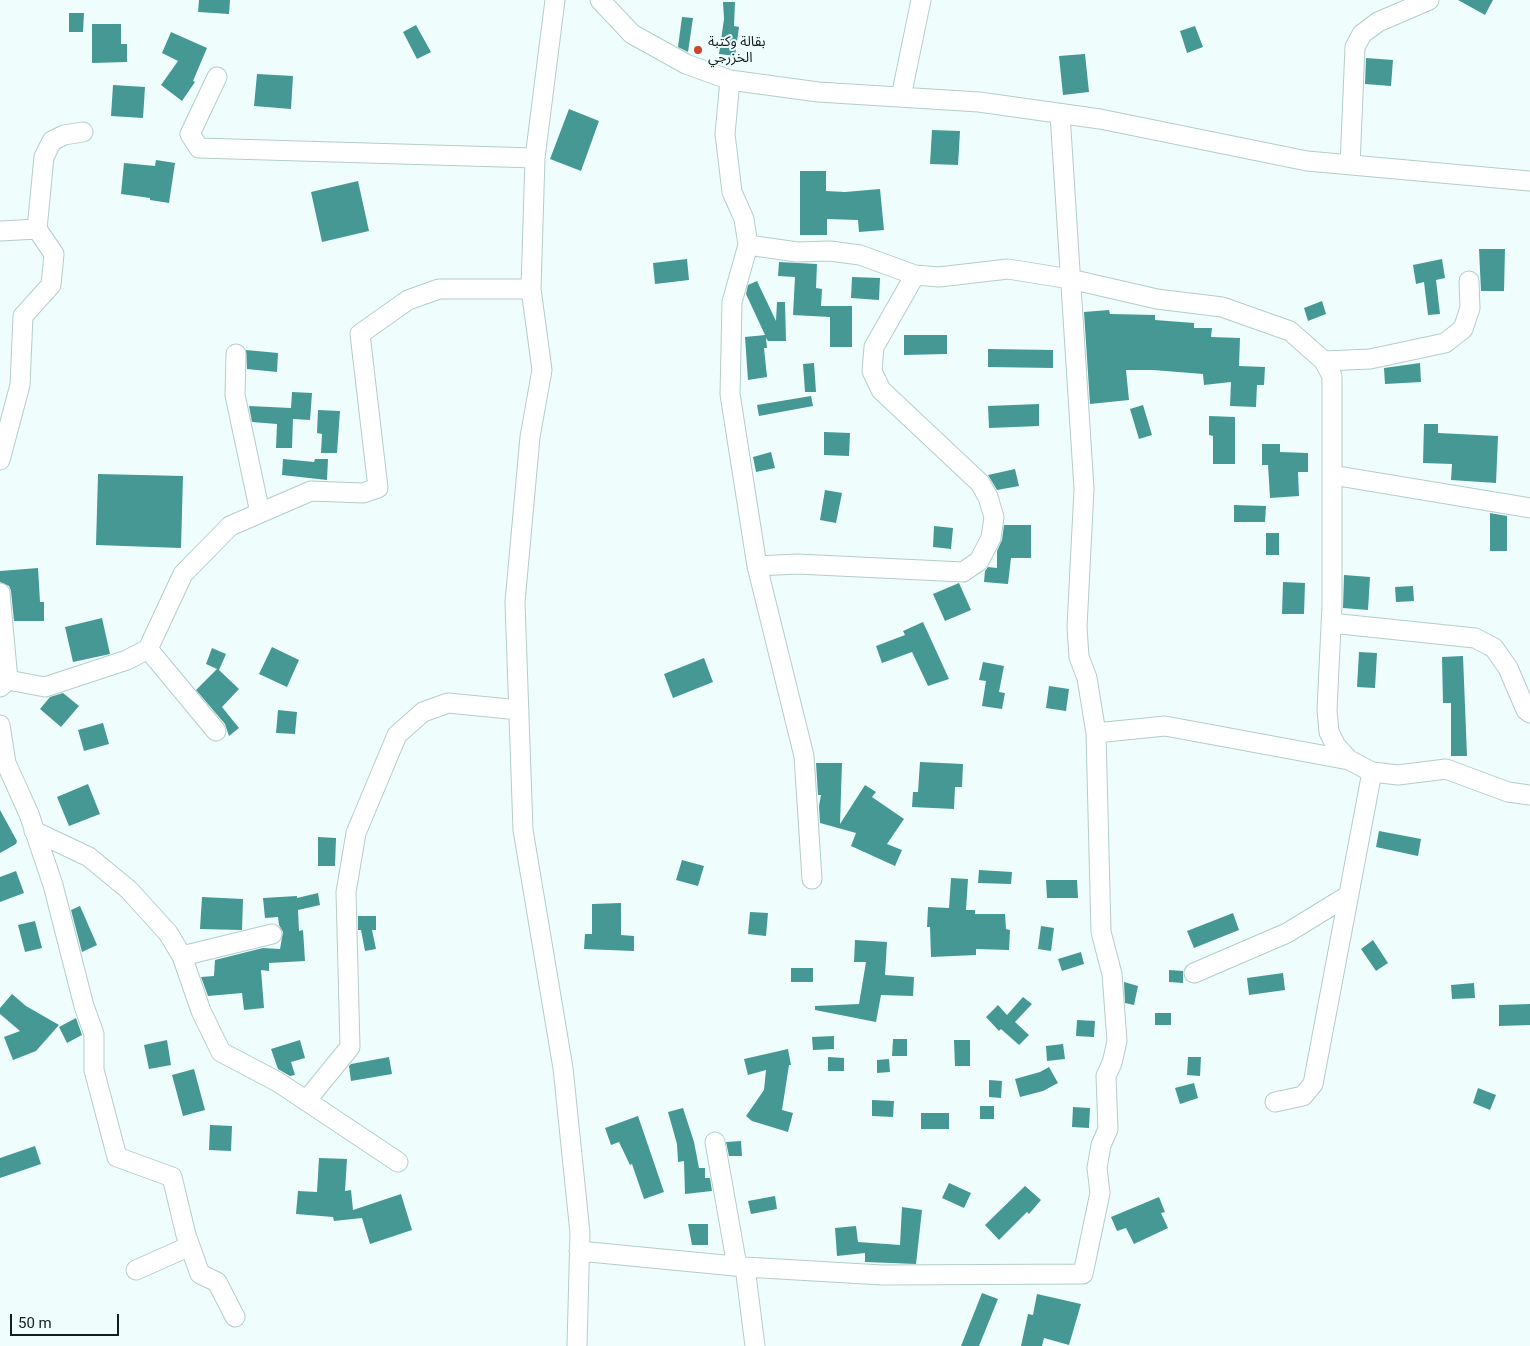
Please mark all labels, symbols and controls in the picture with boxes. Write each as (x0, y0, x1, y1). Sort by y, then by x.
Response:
place label: بقالة وكتبة الخزرجي (708, 34, 766, 66)
marker: بقالة وكتبة الخزرجي (692, 44, 704, 56)
scale bar (12, 1304, 121, 1336)
text: 50 m (18, 1314, 52, 1332)

